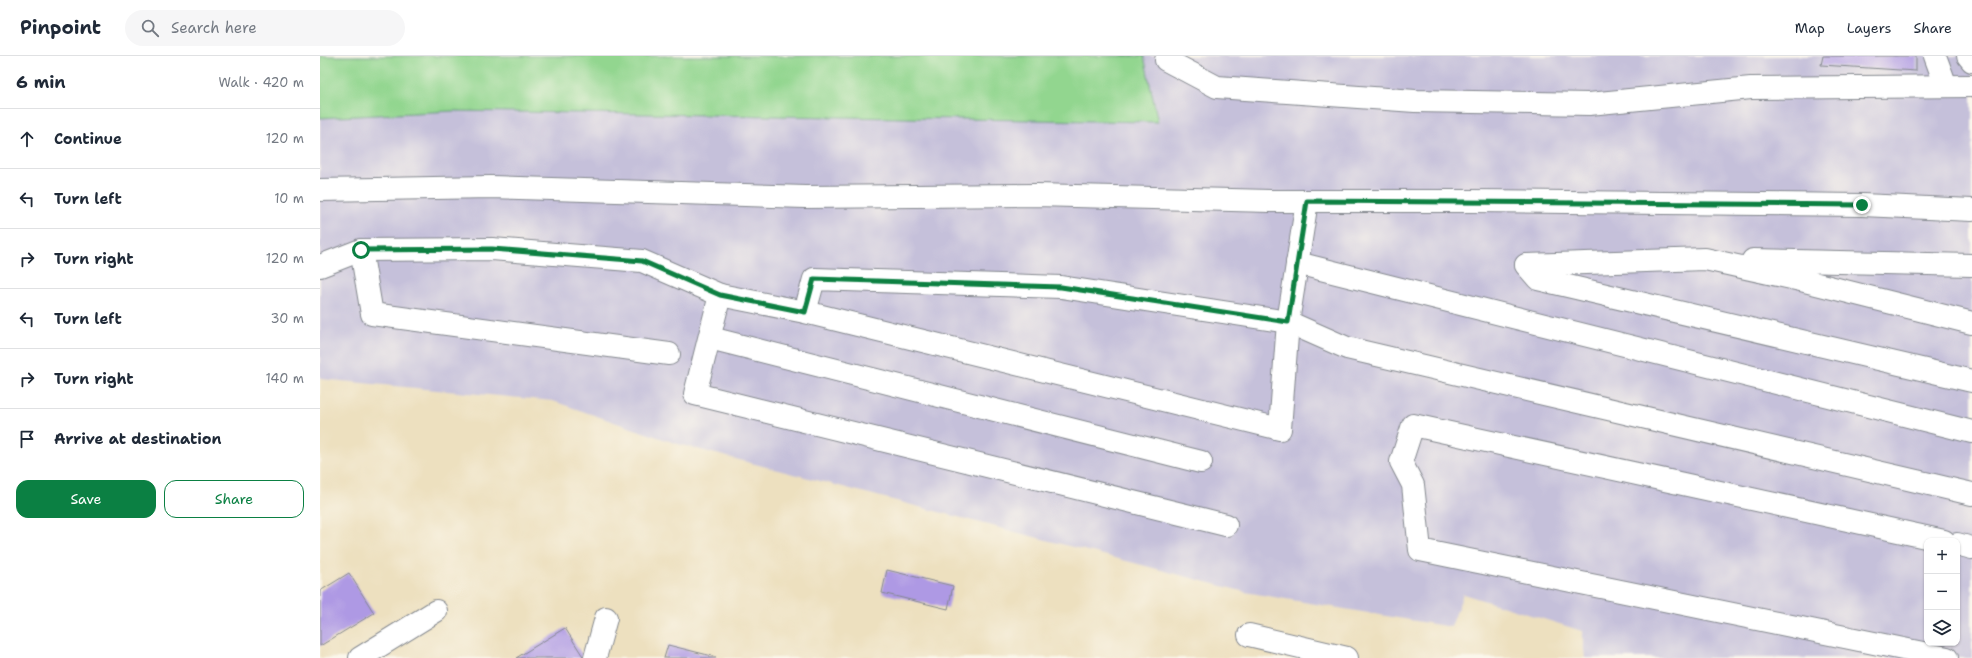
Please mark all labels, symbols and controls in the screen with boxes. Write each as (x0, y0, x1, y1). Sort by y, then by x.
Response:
search box (125, 10, 405, 46)
text: Pinpoint (20, 15, 101, 40)
icon: search (139, 17, 161, 39)
text: Search here (171, 18, 257, 38)
text: Map (1795, 19, 1825, 37)
text: Layers (1847, 19, 1891, 37)
text: Share (1913, 19, 1952, 37)
text: 6 min (16, 71, 66, 93)
text: Walk · 420 m (218, 74, 304, 91)
icon: ahead (16, 128, 38, 150)
text: Continue (54, 129, 122, 149)
text: 120 m (266, 130, 304, 147)
icon: left (16, 188, 38, 210)
text: Turn left (54, 189, 122, 209)
text: 10 m (274, 190, 304, 207)
route end (1853, 196, 1871, 214)
route start (352, 241, 370, 259)
icon: right (16, 248, 38, 270)
text: Turn right (54, 249, 134, 269)
text: 120 m (266, 250, 304, 267)
icon: left (16, 308, 38, 330)
text: Turn left (54, 309, 122, 329)
text: 30 m (270, 310, 304, 327)
icon: right (16, 368, 38, 390)
text: Turn right (54, 369, 134, 389)
text: 140 m (265, 370, 304, 387)
icon: arrive (16, 428, 38, 450)
text: Arrive at destination (54, 429, 222, 449)
button: Save (16, 480, 156, 518)
button: Share (164, 480, 304, 518)
map controls (1924, 538, 1960, 646)
button: + (1924, 538, 1960, 574)
button: − (1924, 574, 1960, 610)
button: layers (1924, 610, 1960, 646)

